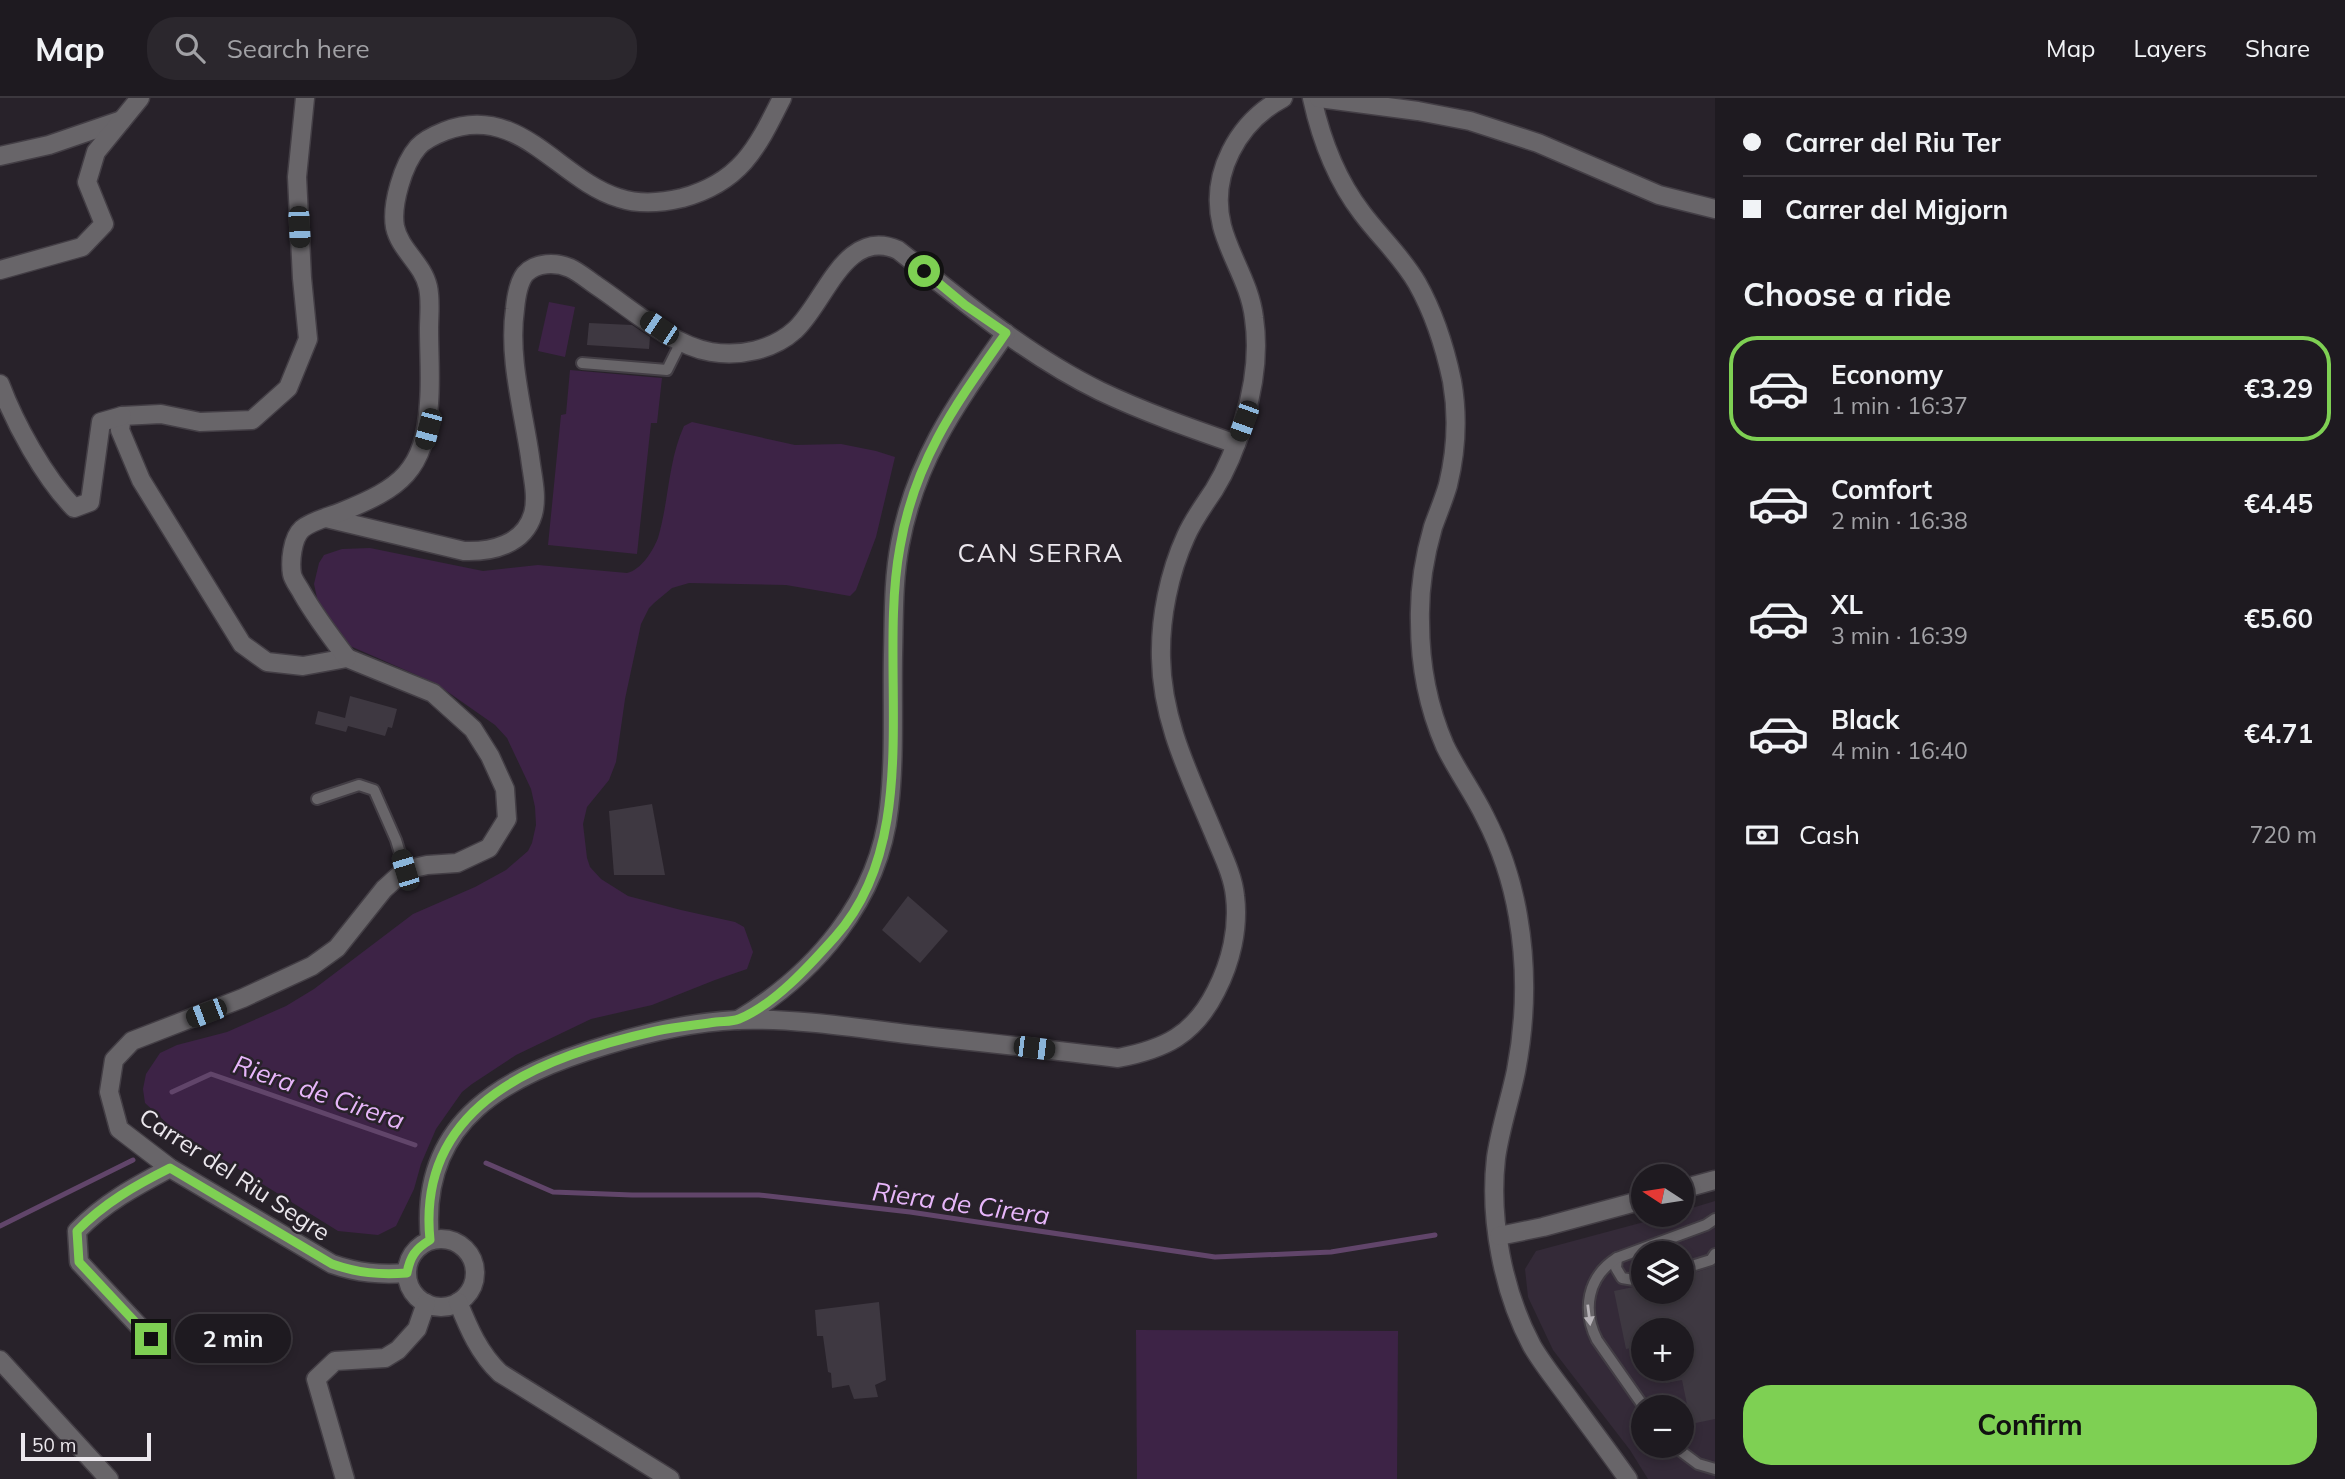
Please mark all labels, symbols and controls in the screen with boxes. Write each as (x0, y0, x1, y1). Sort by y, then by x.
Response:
search box (147, 17, 637, 80)
text: Map (35, 28, 105, 69)
icon: search (171, 29, 209, 67)
text: Search here (227, 32, 370, 65)
text: Map (2046, 33, 2095, 63)
text: Layers (2133, 33, 2207, 63)
text: Share (2245, 33, 2310, 63)
text: Carrer del Riu Ter (1785, 126, 2001, 159)
text: Carrer del Migjorn (1785, 193, 2008, 226)
car (288, 205, 311, 249)
route start (908, 255, 940, 287)
text: Choose a ride (1743, 274, 1951, 314)
car (636, 308, 683, 348)
icon: car (1747, 357, 1810, 420)
text: Economy (1831, 358, 1943, 391)
text: €3.29 (2244, 372, 2313, 405)
text: 1 min · 16:37 (1831, 391, 1968, 420)
car (1227, 398, 1262, 444)
car (413, 406, 444, 452)
icon: car (1747, 472, 1810, 535)
text: Comfort (1831, 473, 1932, 506)
text: €4.45 (2244, 487, 2313, 520)
text: 2 min · 16:38 (1831, 506, 1968, 535)
district label: CAN SERRA (958, 536, 1124, 569)
icon: car (1747, 587, 1810, 650)
text: XL (1831, 588, 1863, 621)
text: €5.60 (2244, 602, 2313, 635)
text: 3 min · 16:39 (1831, 621, 1968, 650)
icon: car (1747, 702, 1810, 765)
text: Black (1831, 703, 1899, 736)
text: €4.71 (2244, 717, 2313, 750)
text: 4 min · 16:40 (1831, 736, 1968, 765)
icon: cash (1743, 816, 1781, 854)
text: Cash (1799, 818, 1860, 851)
text: 720 m (2249, 820, 2317, 849)
car (389, 847, 422, 893)
car (183, 996, 230, 1030)
car (1012, 1035, 1057, 1061)
water label: Riera de Cirera (229, 1047, 409, 1137)
street label: Carrer del Riu Segre (134, 1101, 336, 1247)
north arrow (1631, 1164, 1694, 1227)
map controls (1631, 1164, 1694, 1458)
water label: Riera de Cirera (870, 1174, 1052, 1232)
button: layers (1631, 1241, 1694, 1304)
one-way arrow (1584, 1304, 1595, 1326)
callout: 2 min (176, 1314, 291, 1364)
button: + (1631, 1318, 1694, 1381)
route end (135, 1323, 167, 1355)
text: 2 min (203, 1324, 263, 1353)
button: Confirm (1743, 1385, 2317, 1465)
button: − (1631, 1395, 1694, 1458)
scale bar (21, 1430, 150, 1462)
text: 50 m (32, 1433, 76, 1457)

